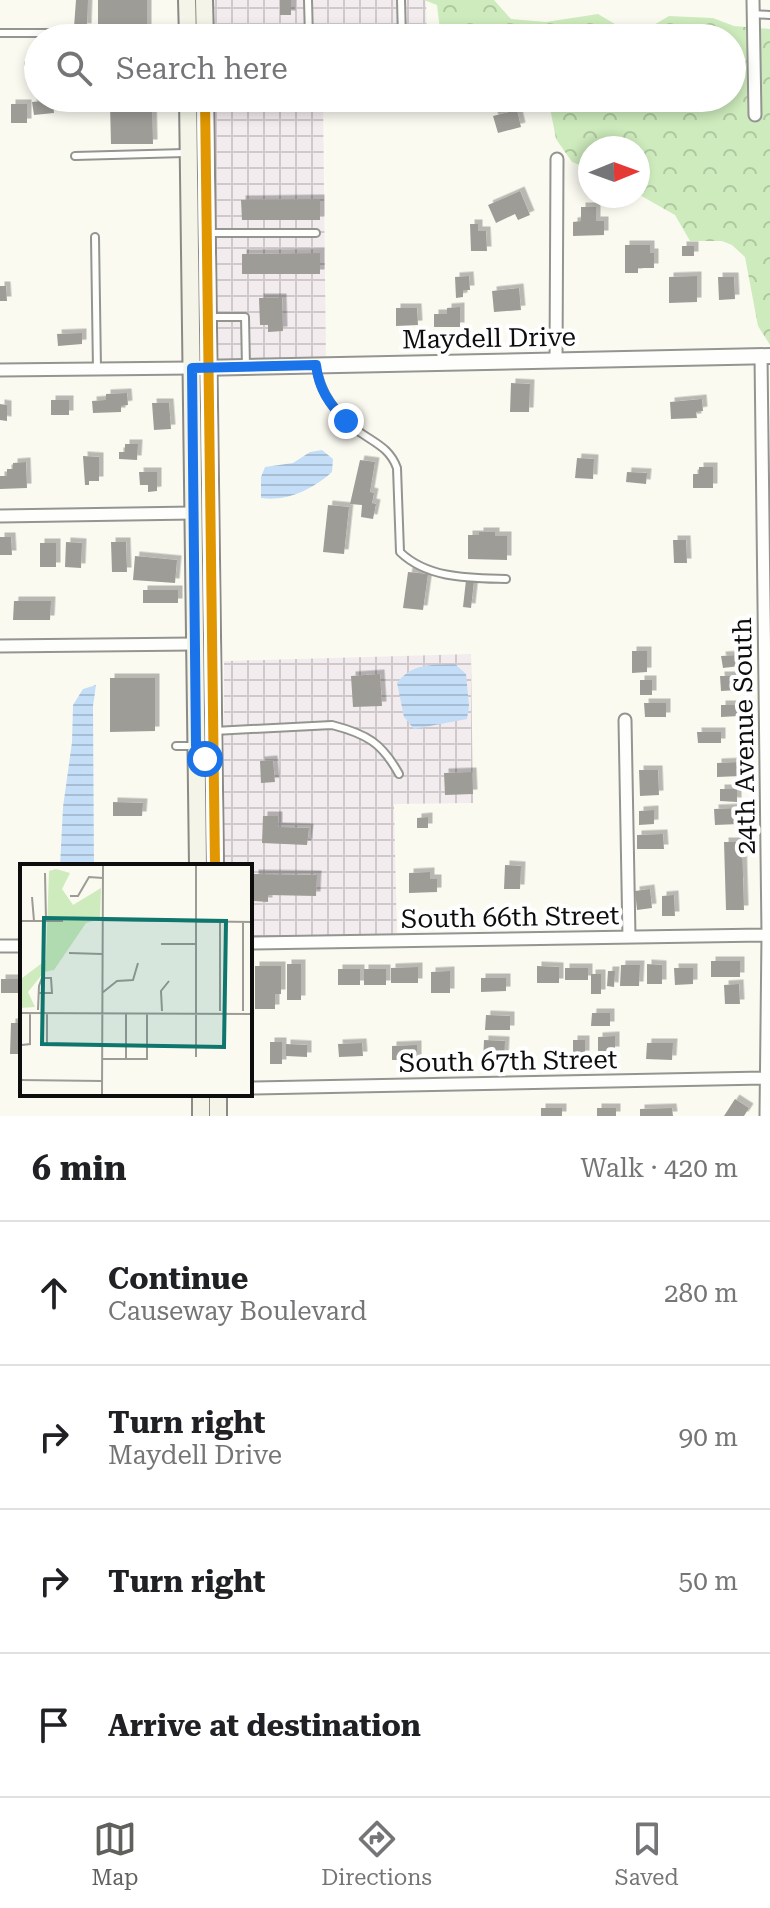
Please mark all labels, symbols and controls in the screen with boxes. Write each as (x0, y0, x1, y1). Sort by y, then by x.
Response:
search box (24, 24, 746, 112)
icon: search (52, 46, 96, 90)
text: Search here (116, 51, 288, 86)
north arrow (578, 136, 650, 208)
street label: Maydell Drive (402, 321, 576, 355)
route end (328, 403, 364, 439)
street label: 24th Avenue South (727, 617, 761, 855)
route start (187, 741, 223, 777)
inset map (20, 864, 252, 1096)
street label: South 66th Street (400, 900, 620, 934)
street label: South 67th Street (398, 1044, 618, 1078)
text: 6 min (32, 1148, 127, 1188)
text: Walk · 420 m (580, 1153, 738, 1183)
text: Continue (108, 1261, 248, 1296)
icon: ahead (32, 1271, 76, 1315)
text: 280 m (664, 1278, 738, 1308)
text: Causeway Boulevard (108, 1296, 367, 1326)
text: Turn right (108, 1405, 265, 1440)
icon: right (32, 1415, 76, 1459)
text: 90 m (679, 1422, 738, 1452)
text: Maydell Drive (108, 1440, 282, 1470)
icon: right (32, 1559, 76, 1603)
text: Turn right (108, 1564, 265, 1599)
text: 50 m (679, 1566, 738, 1596)
icon: arrive (32, 1703, 76, 1747)
text: Arrive at destination (108, 1708, 421, 1743)
tab: Map (91, 1817, 138, 1890)
tab: Directions (321, 1817, 432, 1890)
tab: Saved (615, 1817, 679, 1890)

